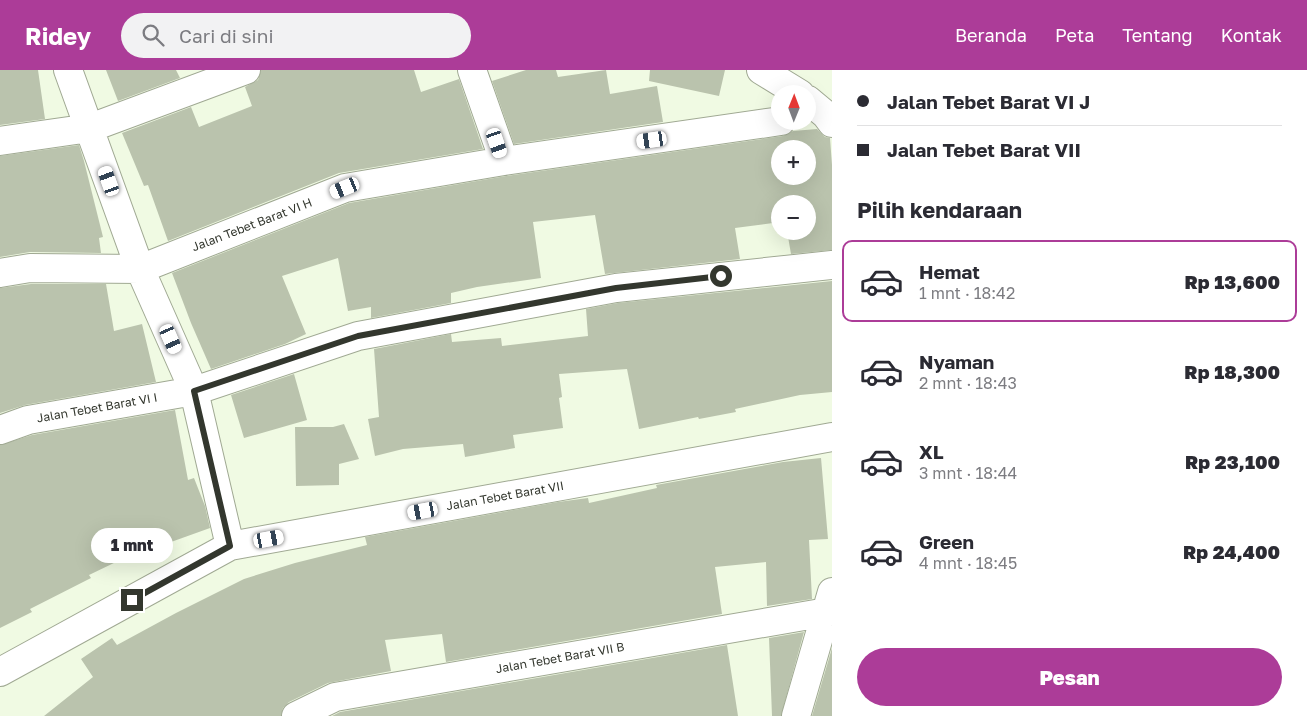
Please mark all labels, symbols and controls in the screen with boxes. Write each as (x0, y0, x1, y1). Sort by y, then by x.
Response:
search box (121, 13, 471, 58)
text: Ridey (25, 21, 91, 50)
icon: search (139, 21, 167, 49)
text: Cari di sini (179, 24, 273, 47)
text: Beranda (955, 24, 1027, 46)
text: Peta (1055, 24, 1094, 46)
text: Tentang (1122, 24, 1193, 46)
text: Kontak (1221, 24, 1282, 46)
north arrow (771, 85, 816, 130)
map controls (771, 85, 816, 240)
text: Jalan Tebet Barat VI J (887, 90, 1090, 113)
car (485, 126, 508, 160)
car (636, 130, 667, 150)
text: Jalan Tebet Barat VII (887, 138, 1081, 161)
button: + (771, 140, 816, 185)
car (96, 164, 121, 198)
car (328, 175, 361, 201)
street label: Jalan Tebet Barat VI H (190, 195, 314, 254)
button: − (771, 195, 816, 240)
text: Pilih kendaraan (857, 196, 1022, 223)
icon: car (859, 259, 904, 304)
text: Hemat (919, 260, 980, 283)
route start (710, 265, 732, 287)
text: Rp 13,600 (1184, 270, 1280, 293)
text: 1 mnt · 18:42 (919, 283, 1015, 303)
car (158, 322, 183, 356)
icon: car (859, 349, 904, 394)
text: Nyaman (919, 350, 994, 373)
text: Rp 18,300 (1184, 360, 1280, 383)
text: 2 mnt · 18:43 (919, 373, 1017, 393)
street label: Jalan Tebet Barat VI I (35, 390, 158, 426)
icon: car (859, 439, 904, 484)
text: XL (919, 440, 944, 463)
text: Rp 23,100 (1185, 450, 1280, 473)
text: 3 mnt · 18:44 (919, 463, 1017, 483)
street label: Jalan Tebet Barat VII (445, 478, 565, 513)
car (406, 501, 439, 521)
callout: 1 mnt (91, 528, 173, 562)
car (252, 529, 285, 549)
icon: car (859, 529, 904, 574)
text: Green (919, 530, 974, 553)
text: 1 mnt (111, 535, 153, 555)
text: Rp 24,400 (1183, 540, 1280, 563)
text: 4 mnt · 18:45 (919, 553, 1017, 573)
route end (121, 589, 143, 611)
street label: Jalan Tebet Barat VII B (494, 639, 625, 676)
button: Pesan (857, 648, 1282, 706)

